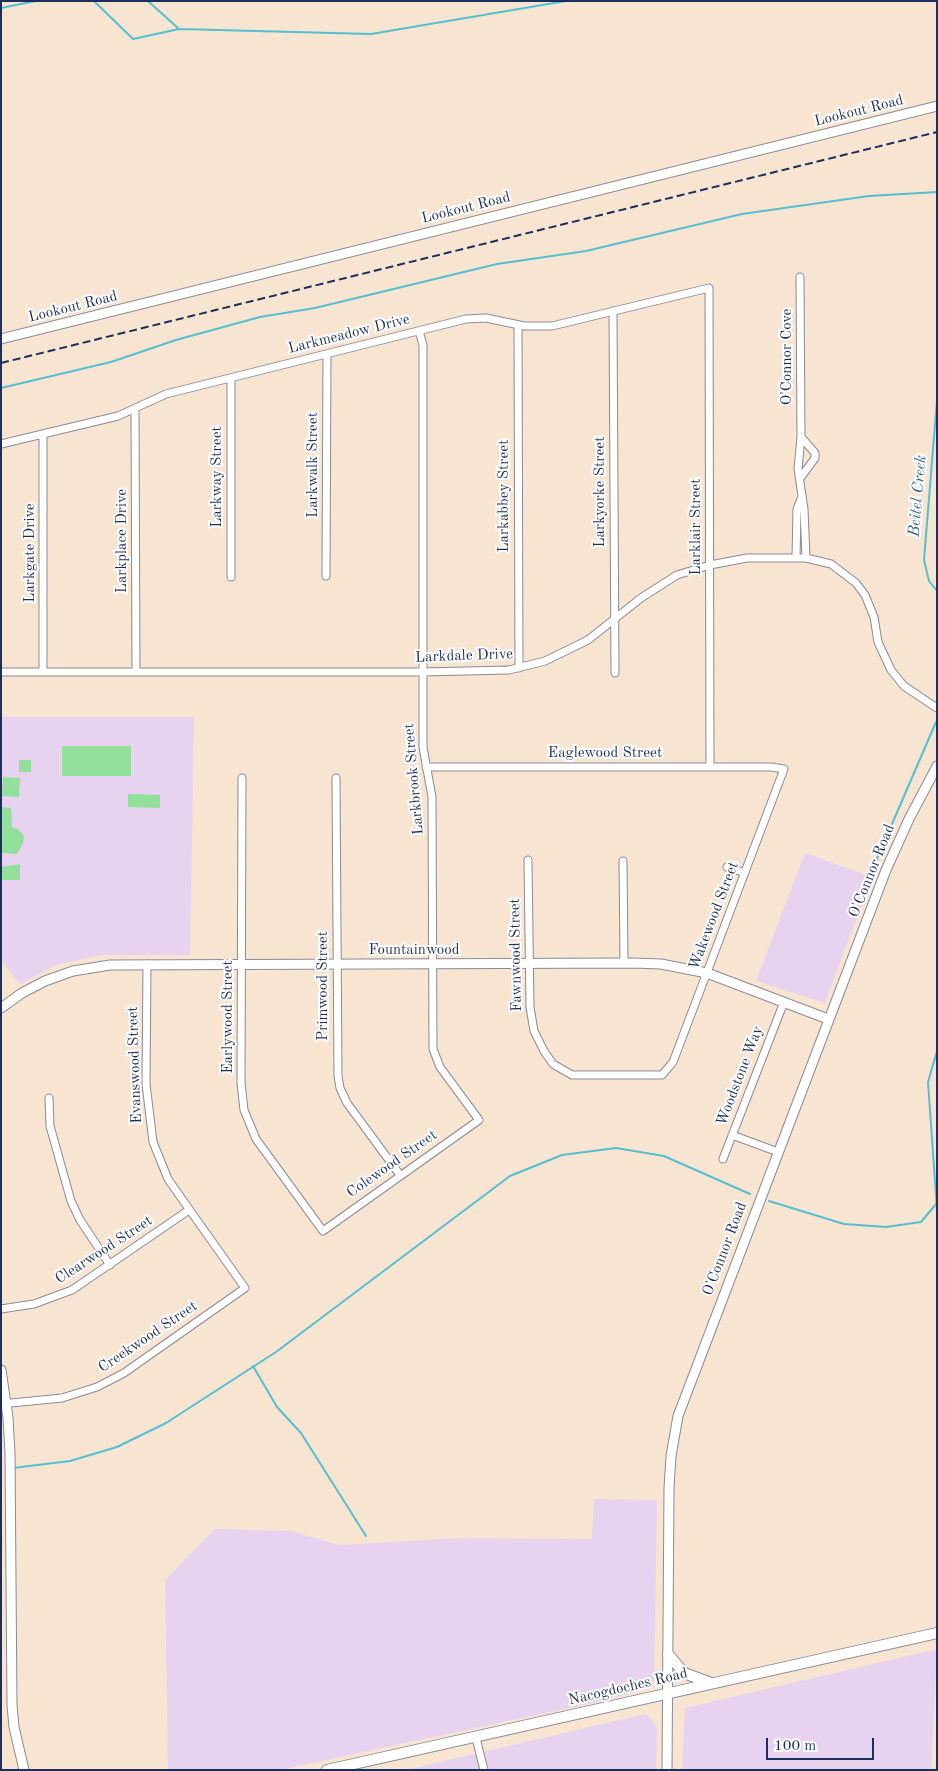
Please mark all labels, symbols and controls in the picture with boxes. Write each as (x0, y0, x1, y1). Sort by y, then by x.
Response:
street label: Lookout Road (813, 91, 905, 131)
street label: Lookout Road (420, 188, 512, 228)
street label: Lookout Road (27, 287, 119, 327)
street label: O'Connor Cove (778, 309, 796, 405)
street label: Larkmeadow Drive (286, 310, 412, 358)
street label: Larkwalk Street (304, 412, 322, 518)
street label: Larkway Street (208, 426, 226, 528)
street label: Larkyorke Street (591, 437, 609, 547)
street label: Larkabbey Street (495, 440, 513, 552)
water label: Beitel Creek (905, 454, 931, 538)
street label: Larklair Street (687, 478, 705, 576)
street label: Larkplace Drive (113, 489, 131, 593)
street label: Larkgate Drive (21, 503, 39, 603)
street label: Larkdale Drive (415, 645, 513, 667)
street label: Larkbrook Street (400, 722, 428, 836)
street label: Eaglewood Street (548, 744, 662, 762)
street label: O'Connor Road (845, 822, 899, 920)
street label: Wakewood Street (685, 859, 743, 973)
street label: Fawnwood Street (506, 898, 526, 1012)
street label: Primwood Street (314, 931, 332, 1041)
street label: Fountainwood (368, 941, 460, 959)
street label: Earlywood Street (219, 960, 237, 1074)
street label: Evanswood Street (124, 1006, 146, 1124)
street label: Woodstone Way (713, 1023, 767, 1129)
street label: Colewood Street (343, 1126, 441, 1202)
street label: O'Connor Road (699, 1200, 751, 1298)
street label: Clearwood Street (52, 1212, 156, 1288)
street label: Creekwood Street (95, 1297, 201, 1377)
street label: Nacogdoches Road (567, 1665, 689, 1709)
scale bar (768, 1728, 876, 1760)
text: 100 m (774, 1739, 816, 1754)

